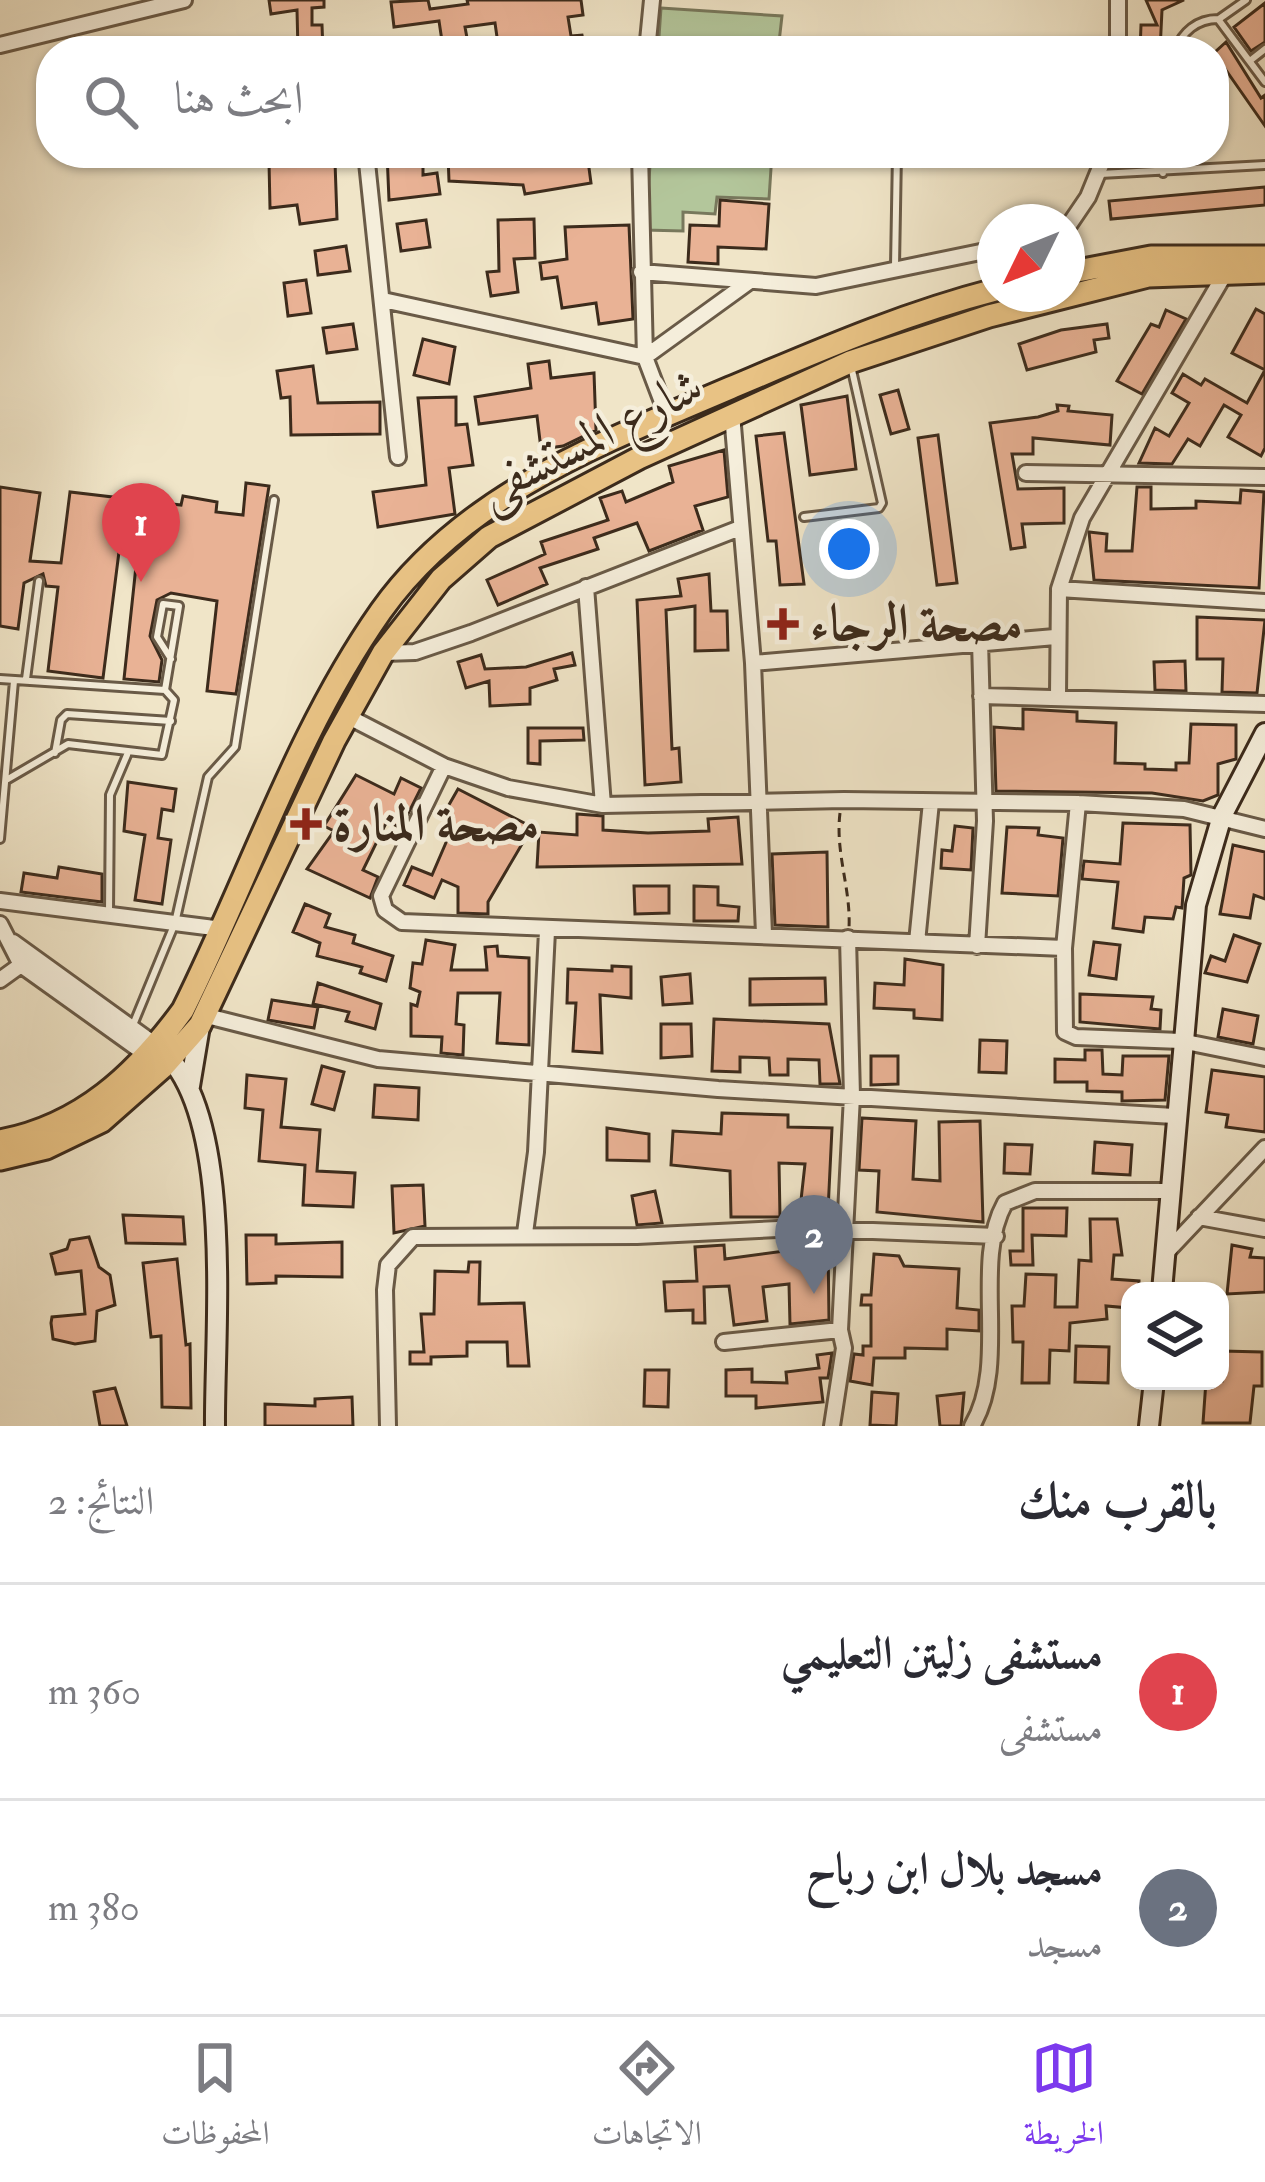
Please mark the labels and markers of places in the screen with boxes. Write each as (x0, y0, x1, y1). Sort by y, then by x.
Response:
pin: 1 (102, 483, 180, 582)
place label: مصحة الرجاء (810, 592, 1023, 656)
marker: مصحة الرجاء (767, 608, 799, 640)
place label: مصحة المنارة (333, 792, 539, 856)
marker: مصحة المنارة (290, 808, 322, 840)
pin: 2 (775, 1195, 853, 1294)

